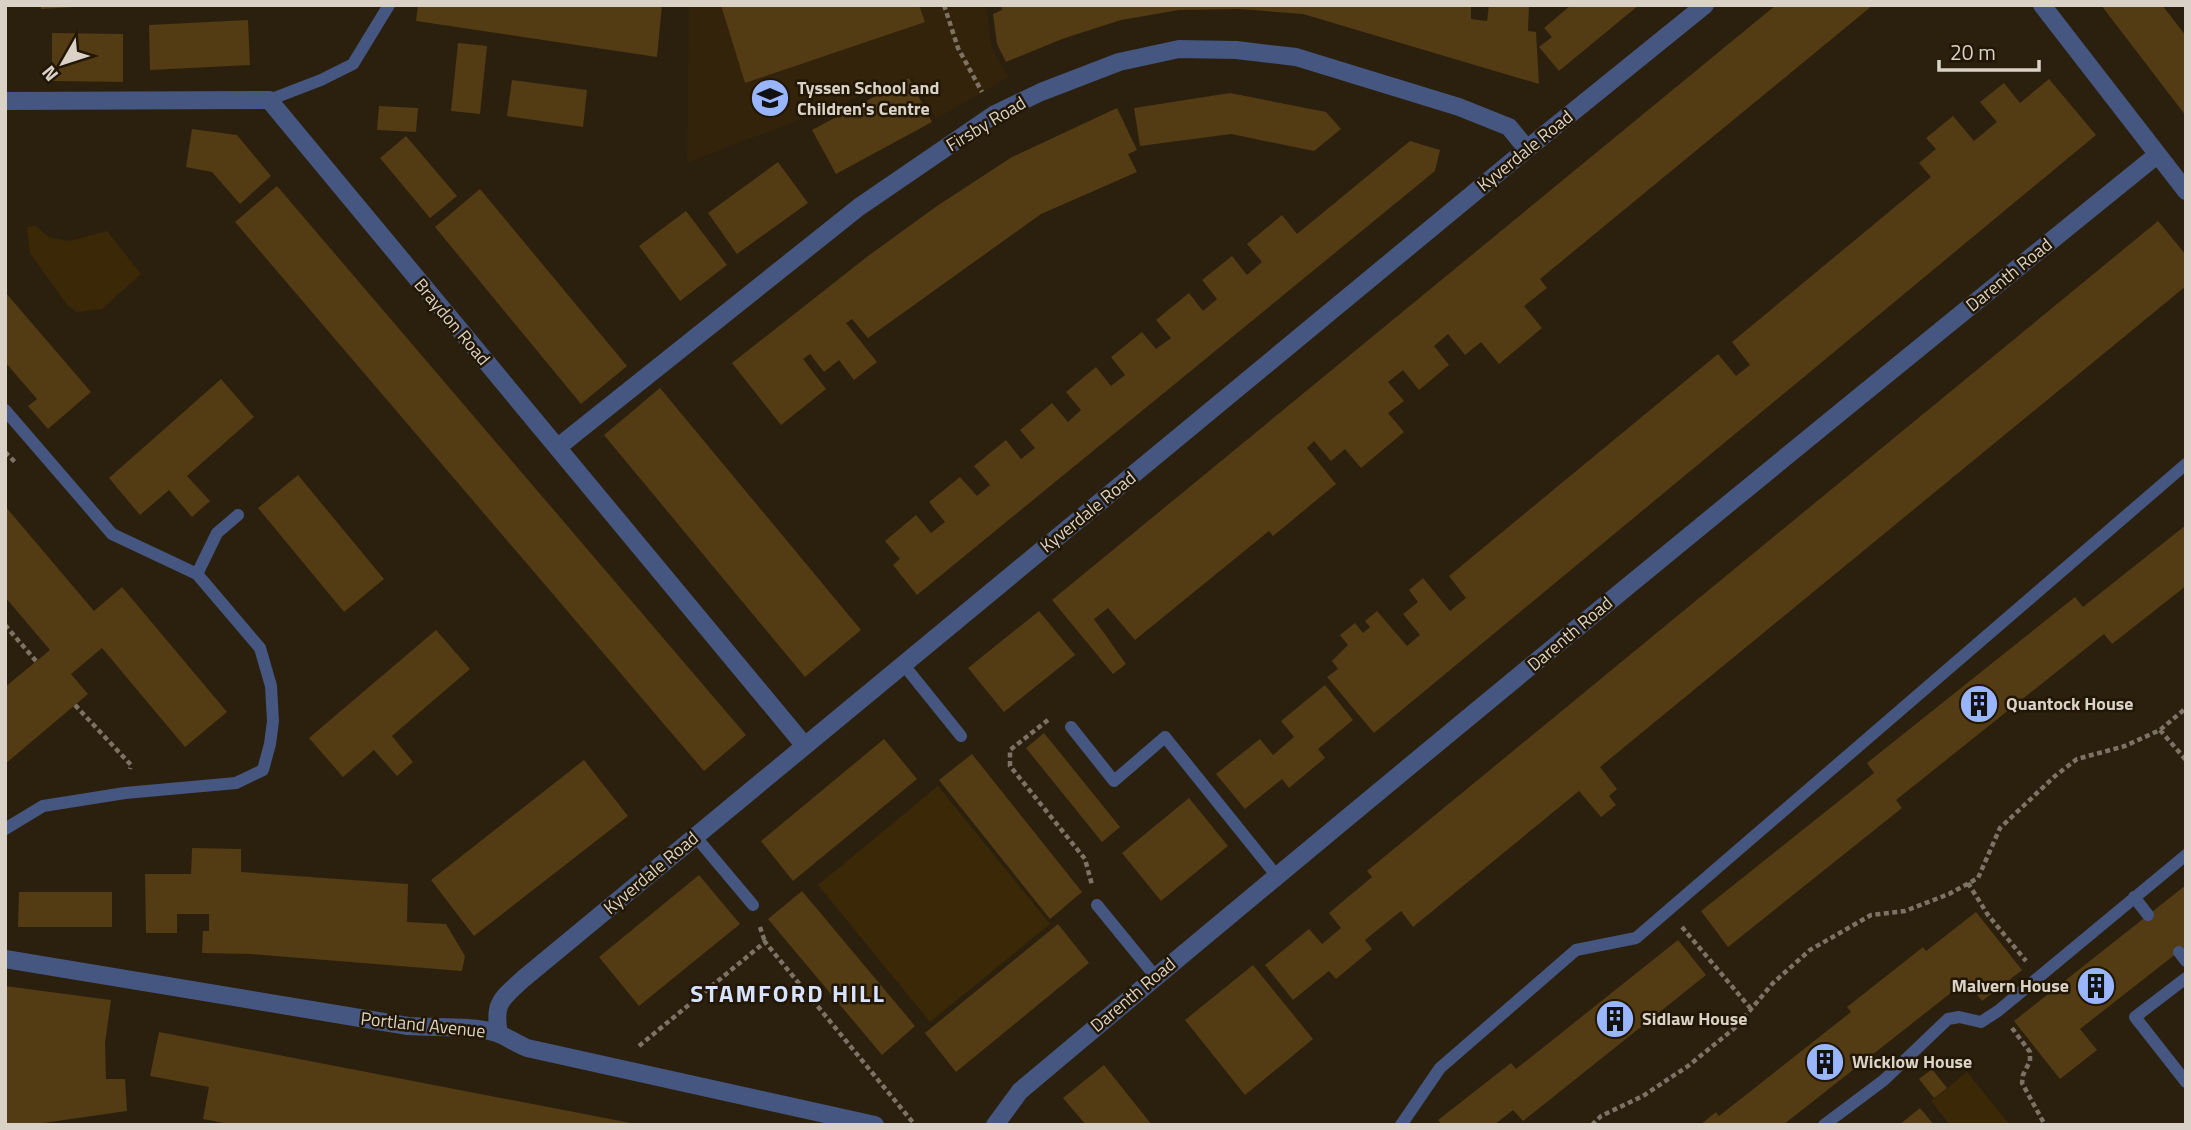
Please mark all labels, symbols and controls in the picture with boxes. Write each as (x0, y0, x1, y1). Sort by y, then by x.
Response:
north arrow (28, 28, 98, 98)
scale bar (1939, 28, 2039, 72)
text: 20 m (1950, 36, 1996, 68)
text: N (34, 60, 65, 88)
place label: Tyssen School and Children's Centre (797, 74, 939, 122)
school or university icon: Tyssen School and Children's Centre (749, 77, 791, 119)
street label: Firsby Road (941, 89, 1031, 158)
street label: Kyverdale Road (1471, 103, 1579, 198)
street label: Darenth Road (1960, 231, 2058, 318)
street label: Braydon Road (408, 272, 497, 371)
street label: Kyverdale Road (1034, 464, 1142, 559)
street label: Darenth Road (1521, 590, 1618, 677)
building icon: Quantock House (1958, 683, 2000, 725)
place label: Quantock House (2006, 690, 2134, 717)
street label: Kyverdale Road (597, 825, 704, 920)
street label: Darenth Road (1084, 951, 1181, 1038)
building icon: Malvern House (2075, 965, 2117, 1007)
place label: Malvern House (1952, 972, 2069, 999)
district label: STAMFORD HILL (690, 975, 886, 1011)
building icon: Sidlaw House (1594, 998, 1636, 1040)
street label: Portland Avenue (359, 1005, 487, 1044)
place label: Sidlaw House (1642, 1005, 1747, 1032)
building icon: Wicklow House (1804, 1041, 1846, 1083)
place label: Wicklow House (1852, 1048, 1972, 1075)

